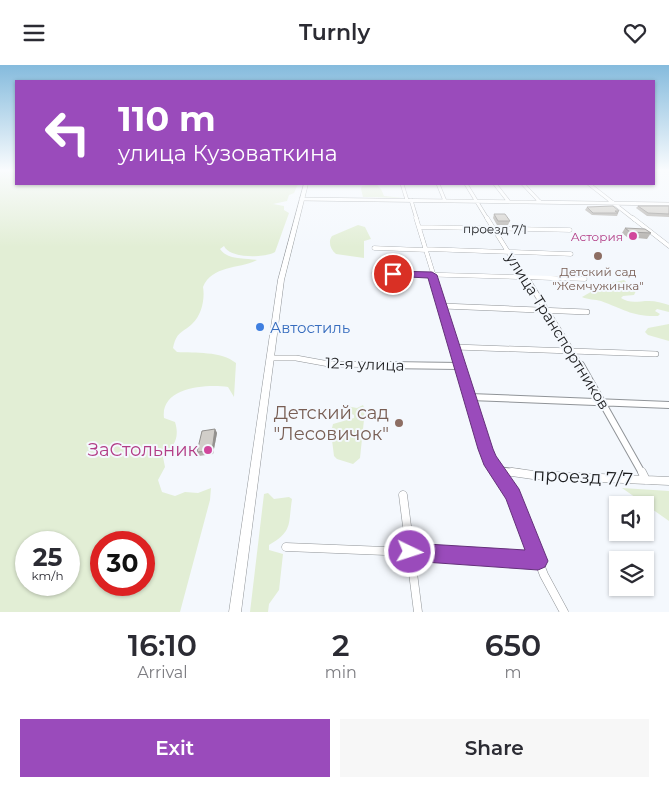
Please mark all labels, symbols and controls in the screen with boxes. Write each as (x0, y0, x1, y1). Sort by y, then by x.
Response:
icon: menu (20, 19, 48, 47)
text: Turnly (299, 19, 370, 46)
icon: heart (621, 19, 649, 47)
text: 110 m (118, 97, 216, 140)
icon: left (35, 100, 100, 165)
text: улица Кузоваткина (118, 140, 338, 167)
street label: проезд 7/1 (463, 221, 527, 237)
place label: Астория (571, 229, 623, 244)
marker: Астория (627, 230, 639, 242)
street label: улица Транспортников (501, 248, 614, 413)
marker: Детский сад "Жемчужинка" (592, 250, 604, 262)
pin (372, 253, 414, 295)
icon: arrive (379, 260, 407, 288)
place label: Детский сад "Жемчужинка" (552, 264, 644, 293)
place label: Автостиль (270, 318, 350, 337)
marker: Автостиль (254, 321, 266, 333)
street label: 12-я улица (325, 353, 405, 375)
place label: Детский сад "Лесовичок" (274, 402, 389, 445)
marker: Детский сад "Лесовичок" (393, 417, 405, 429)
place label: ЗаСтольник (88, 439, 199, 461)
marker: ЗаСтольник (202, 444, 214, 456)
street label: проезд 7/7 (533, 463, 633, 491)
map controls (609, 496, 654, 596)
button: sound (609, 496, 654, 541)
position arrow (383, 525, 435, 577)
speed limit sign: 30 (90, 531, 155, 596)
text: 25 (33, 542, 62, 572)
button: layers (609, 551, 654, 596)
text: km/h (31, 568, 64, 583)
text: 16:10 (128, 627, 197, 664)
text: 2 (332, 627, 350, 664)
text: 650 (485, 627, 541, 664)
text: Arrival (137, 663, 188, 682)
text: min (325, 663, 357, 682)
text: m (504, 663, 521, 682)
button: Exit (20, 719, 330, 777)
button: Share (340, 719, 649, 777)

